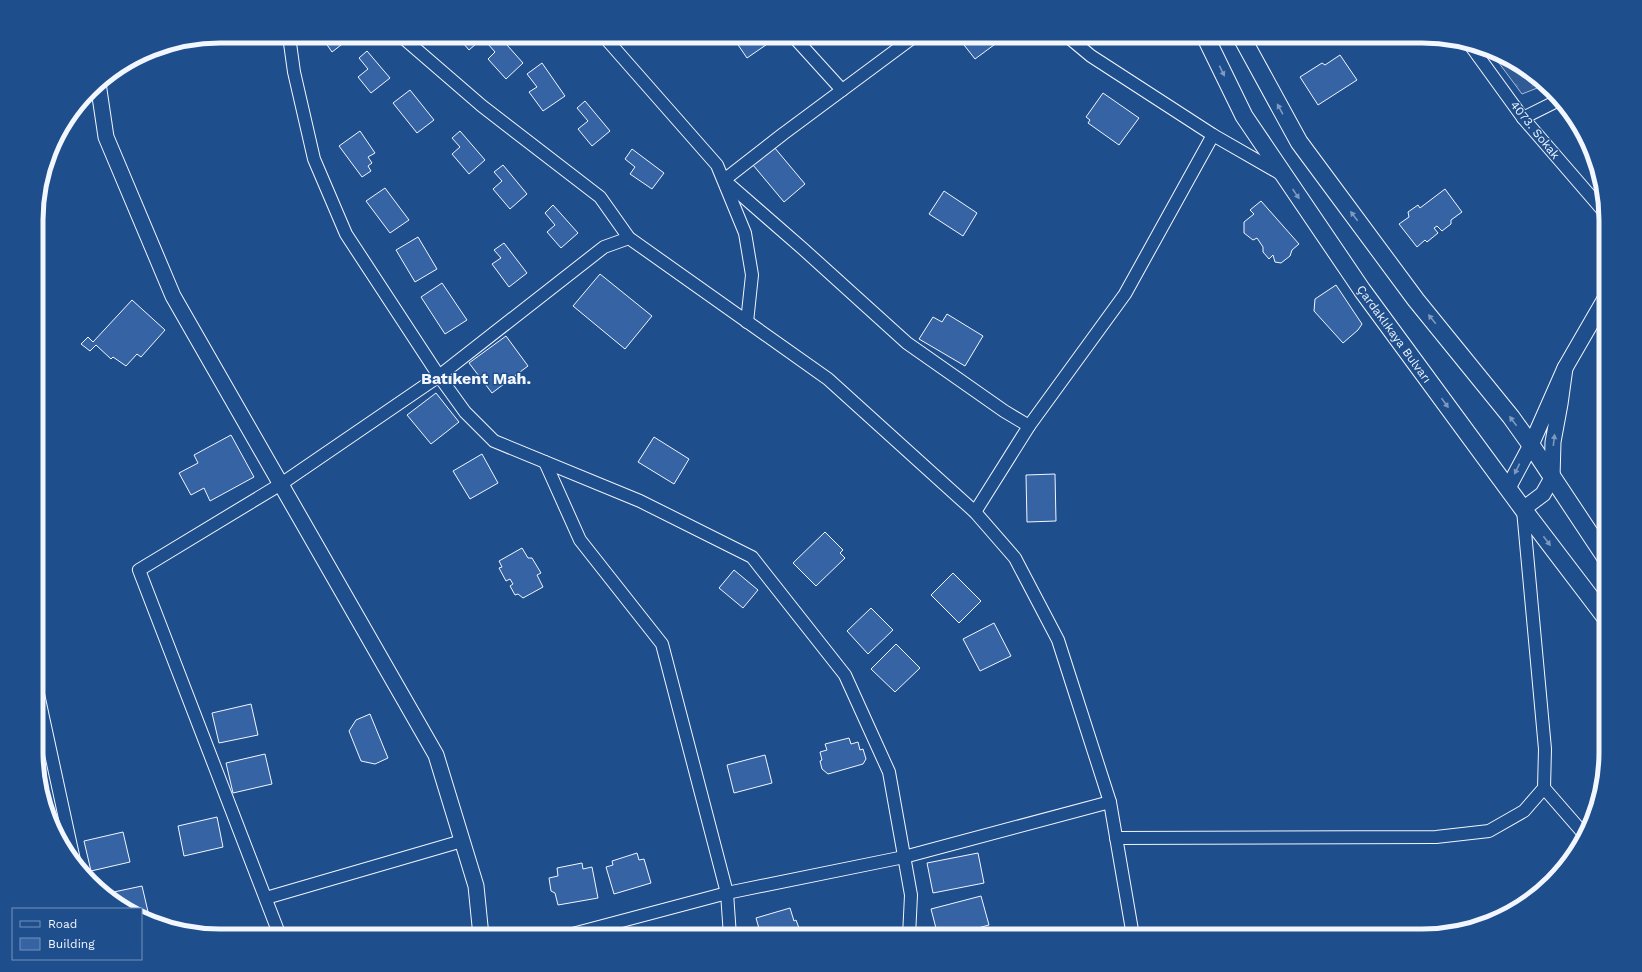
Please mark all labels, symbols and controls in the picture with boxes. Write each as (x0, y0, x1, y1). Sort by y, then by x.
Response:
one-way arrow (1219, 65, 1225, 77)
street label: 4073. Sokak (1507, 98, 1563, 162)
one-way arrow (1277, 103, 1284, 115)
one-way arrow (1292, 189, 1300, 199)
one-way arrow (1350, 210, 1358, 221)
street label: Çardaklıkaya Bulvarı (1354, 283, 1434, 385)
one-way arrow (1428, 314, 1437, 325)
district label: Batıkent Mah. (421, 369, 531, 388)
one-way arrow (1441, 397, 1449, 408)
one-way arrow (1509, 416, 1517, 426)
one-way arrow (1551, 434, 1557, 447)
one-way arrow (1514, 463, 1520, 475)
one-way arrow (1543, 535, 1552, 546)
legend (12, 908, 142, 960)
text: Road (48, 917, 77, 931)
text: Building (48, 937, 95, 951)

